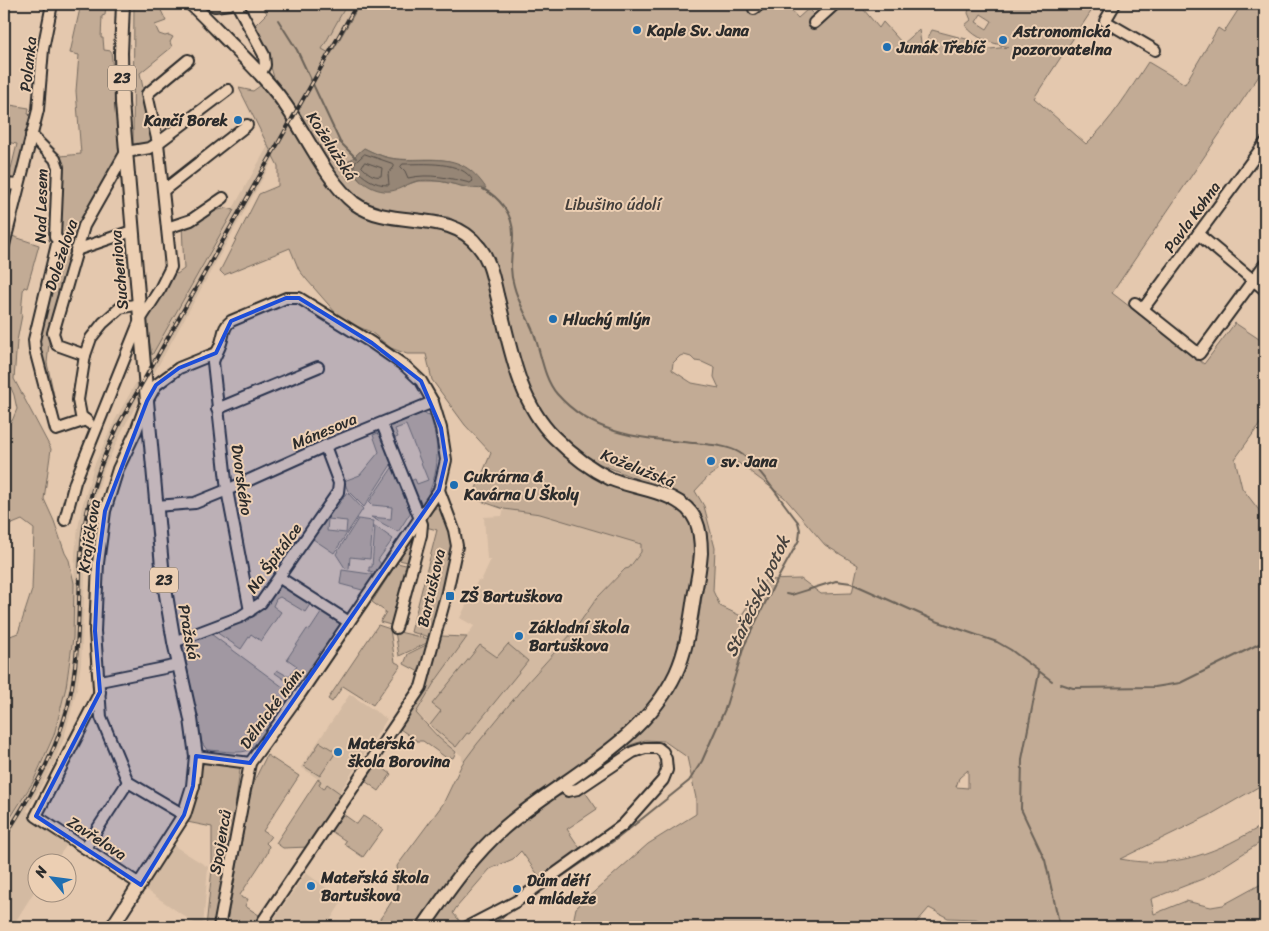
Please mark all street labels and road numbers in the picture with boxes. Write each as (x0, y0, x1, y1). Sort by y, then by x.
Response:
street label: Polanka (11, 35, 45, 93)
road number: 23 (108, 66, 136, 90)
street label: Koželužská (299, 105, 365, 187)
street label: Nad Lesem (26, 168, 56, 244)
street label: Pavla Kohna (1156, 175, 1228, 259)
street label: Doleželova (36, 214, 87, 295)
street label: Sucheniova (101, 228, 137, 311)
street label: Mánesova (287, 404, 361, 458)
street label: Koželužská (596, 440, 680, 496)
street label: Dvorského (223, 443, 261, 517)
street label: Krajíčkova (69, 497, 109, 575)
street label: Na Špitálce (238, 516, 310, 599)
street label: Bartuškova (408, 546, 454, 630)
road number: 23 (150, 568, 178, 592)
street label: Pražská (169, 602, 209, 662)
street label: Dělnické nám. (231, 659, 313, 755)
street label: Spojenců (200, 807, 240, 877)
street label: Zavřelova (61, 808, 133, 868)

